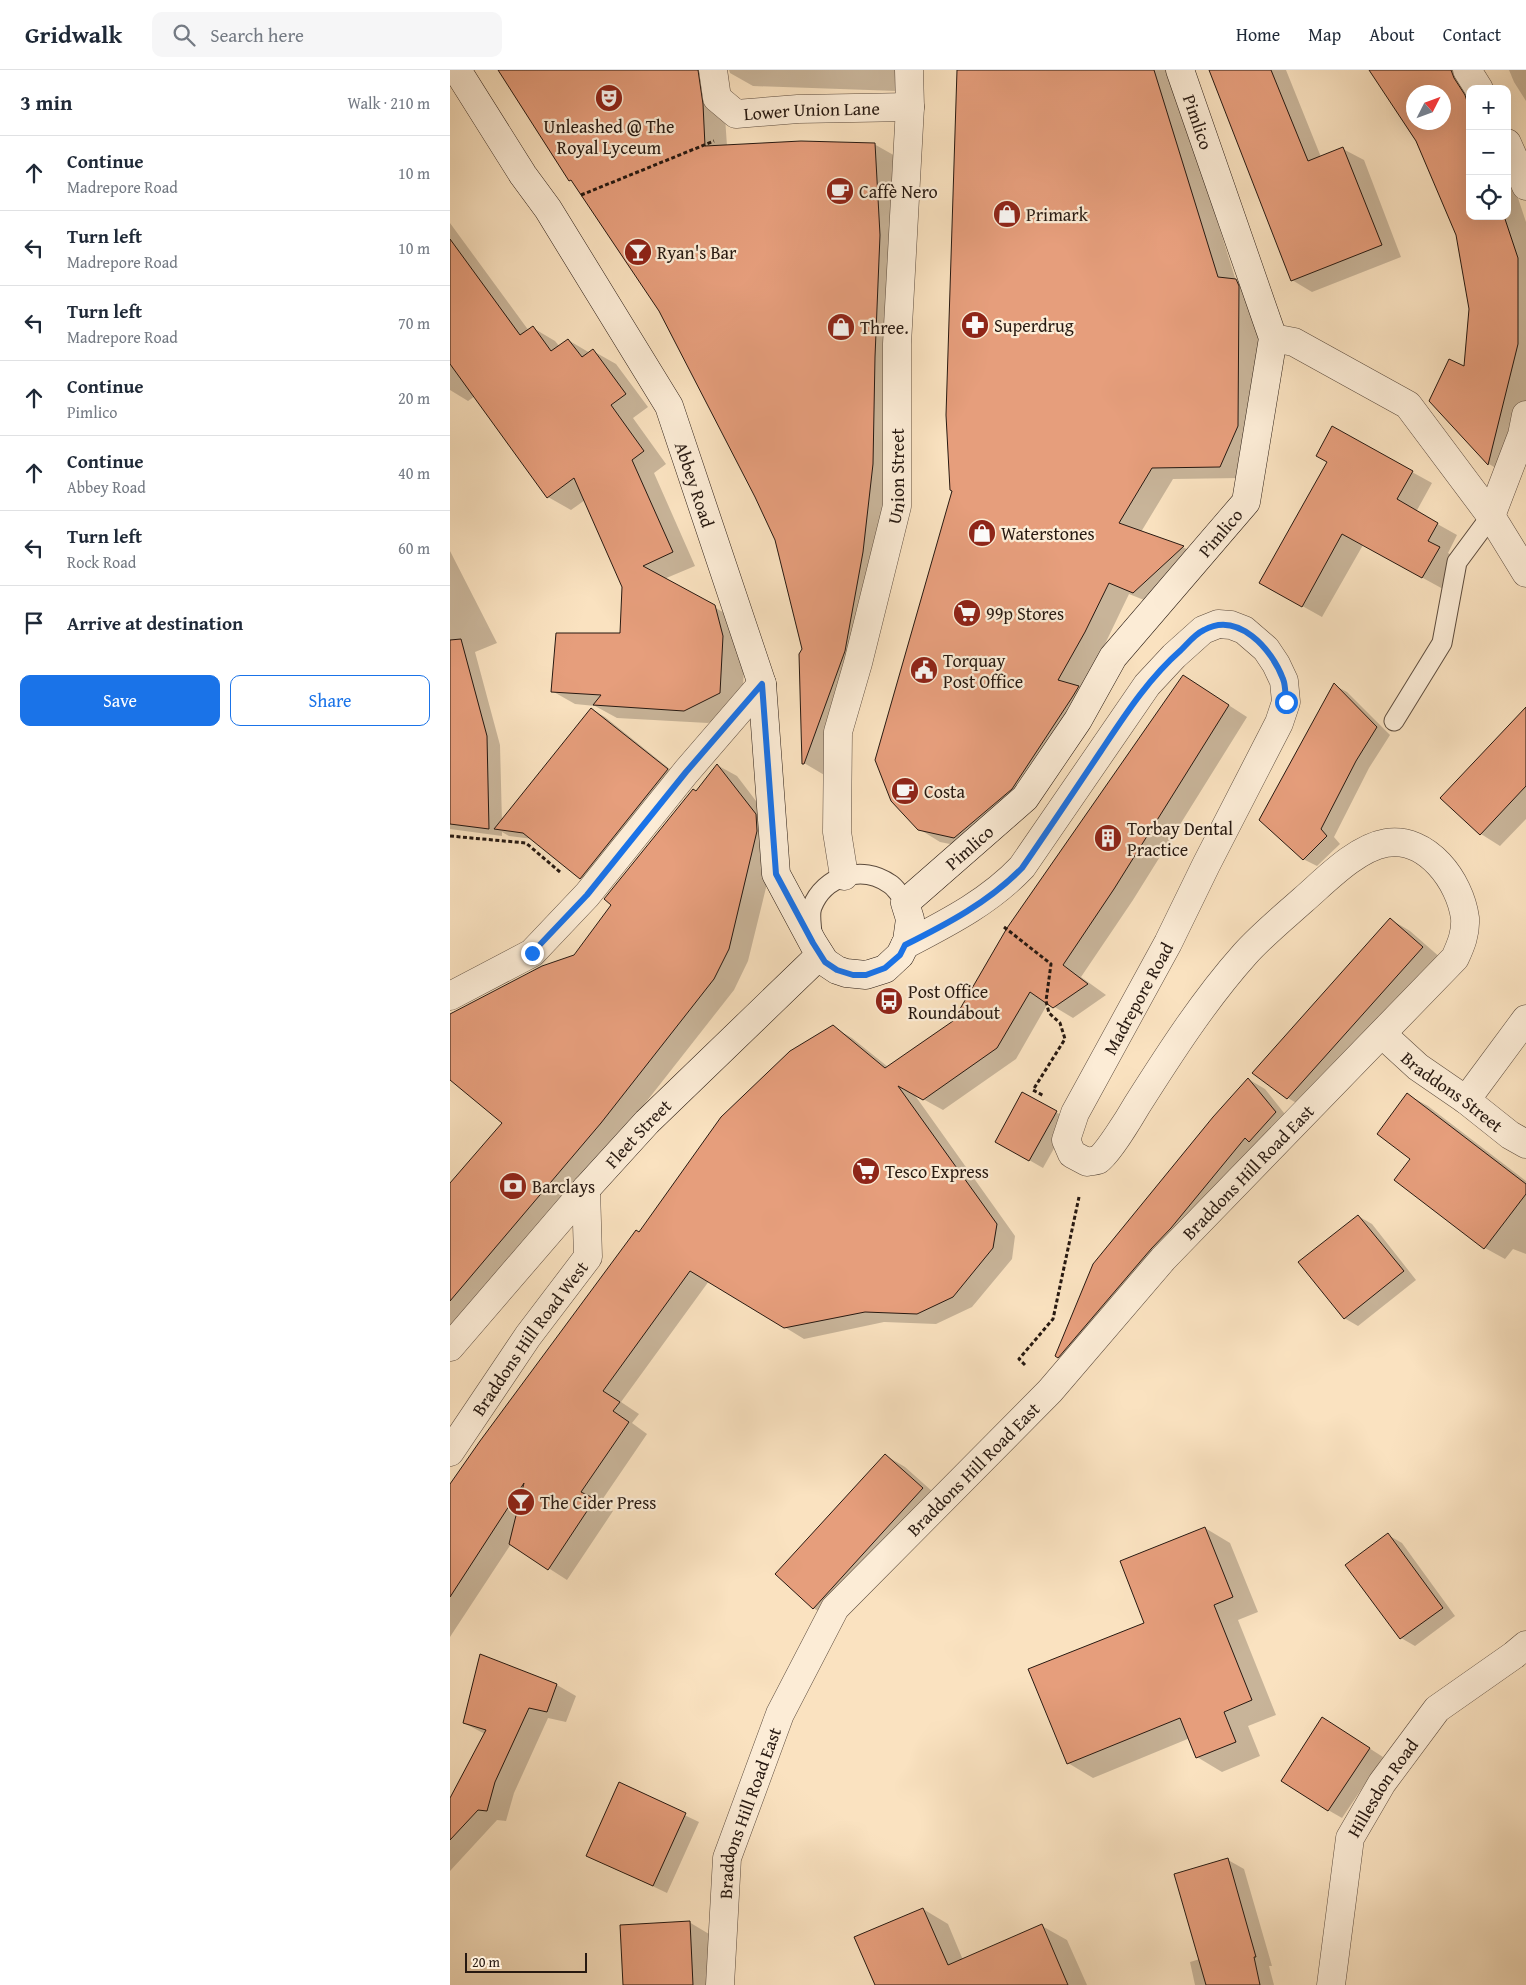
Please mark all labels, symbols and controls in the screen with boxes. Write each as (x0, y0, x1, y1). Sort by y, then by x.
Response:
search box (152, 12, 502, 57)
text: Gridwalk (25, 17, 122, 52)
icon: search (170, 21, 198, 49)
text: Search here (210, 21, 304, 49)
text: Home (1236, 21, 1280, 48)
text: Map (1308, 21, 1341, 48)
text: About (1369, 21, 1415, 48)
text: Contact (1443, 21, 1501, 48)
theatre icon: Unleashed @ The Royal Lyceum (594, 83, 624, 113)
north arrow (1406, 85, 1451, 130)
map controls (1466, 85, 1511, 220)
button: + (1466, 85, 1511, 130)
text: 3 min (20, 87, 72, 118)
text: Walk · 210 m (347, 91, 430, 115)
street label: Pimlico (1176, 91, 1220, 153)
street label: Lower Union Lane (743, 94, 880, 127)
place label: Unleashed @ The Royal Lyceum (544, 113, 674, 161)
button: − (1466, 130, 1511, 175)
text: Continue (67, 147, 144, 175)
icon: ahead (20, 159, 48, 187)
text: 10 m (398, 161, 430, 185)
text: Madrepore Road (67, 175, 178, 199)
button: locate (1466, 175, 1511, 220)
cafe icon: Caffè Nero (825, 176, 855, 206)
place label: Caffè Nero (859, 178, 938, 205)
shop icon: Primark (992, 199, 1022, 229)
place label: Primark (1026, 201, 1089, 228)
text: Turn left (67, 222, 142, 250)
icon: left (20, 234, 48, 262)
text: 10 m (398, 236, 430, 260)
bar icon: Ryan's Bar (623, 237, 653, 267)
place label: Ryan's Bar (657, 239, 737, 266)
text: Madrepore Road (67, 250, 178, 274)
text: Turn left (67, 297, 142, 325)
icon: left (20, 309, 48, 337)
pharmacy icon: Superdrug (960, 310, 990, 340)
text: 70 m (398, 311, 430, 335)
shop icon: Three. (826, 312, 856, 342)
place label: Superdrug (994, 312, 1074, 339)
place label: Three. (860, 314, 909, 341)
text: Madrepore Road (67, 325, 178, 349)
text: Continue (67, 372, 144, 400)
icon: ahead (20, 384, 48, 412)
text: 20 m (398, 386, 430, 410)
text: Pimlico (67, 400, 117, 424)
street label: Union Street (880, 428, 911, 527)
street label: Abbey Road (668, 438, 722, 531)
text: Continue (67, 447, 144, 475)
icon: ahead (20, 459, 48, 487)
text: 40 m (398, 461, 430, 485)
text: Abbey Road (67, 475, 146, 499)
street label: Pimlico (1191, 502, 1249, 563)
shop icon: Waterstones (967, 518, 997, 548)
place label: Waterstones (1001, 520, 1095, 547)
text: Turn left (67, 522, 142, 550)
icon: left (20, 534, 48, 562)
text: 60 m (398, 536, 430, 560)
text: Rock Road (67, 550, 136, 574)
supermarket icon: 99p Stores (952, 598, 982, 628)
place label: 99p Stores (986, 600, 1064, 627)
icon: arrive (20, 609, 48, 637)
text: Arrive at destination (67, 609, 243, 637)
place label: Torquay Post Office (943, 647, 1023, 695)
public building icon: Torquay Post Office (909, 655, 939, 685)
button: Save (20, 675, 220, 726)
button: Share (230, 675, 430, 726)
route start (1275, 691, 1298, 714)
cafe icon: Costa (890, 776, 920, 806)
place label: Costa (924, 778, 965, 805)
place label: Torbay Dental Practice (1127, 815, 1233, 863)
street label: Pimlico (939, 818, 999, 876)
building icon: Torbay Dental Practice (1093, 823, 1123, 853)
street label: Madrepore Road (1096, 937, 1180, 1059)
route end (521, 942, 544, 965)
place label: Post Office Roundabout (908, 978, 1001, 1026)
bus stop icon: Post Office Roundabout (874, 986, 904, 1016)
street label: Braddons Street (1395, 1045, 1510, 1139)
street label: Fleet Street (598, 1092, 677, 1174)
street label: Braddons Hill Road East (1176, 1097, 1320, 1245)
supermarket icon: Tesco Express (851, 1156, 881, 1186)
place label: Tesco Express (885, 1158, 989, 1185)
bank icon: Barclays (498, 1171, 528, 1201)
place label: Barclays (532, 1173, 595, 1200)
street label: Braddons Hill Road West (465, 1254, 595, 1421)
street label: Braddons Hill Road East (900, 1395, 1046, 1542)
bar icon: The Cider Press (506, 1487, 536, 1517)
place label: The Cider Press (540, 1489, 656, 1516)
street label: Braddons Hill Road East (711, 1723, 788, 1900)
street label: Hillesdon Road (1340, 1732, 1425, 1842)
scale bar (465, 1950, 588, 1973)
text: 20 m (472, 1952, 500, 1972)

